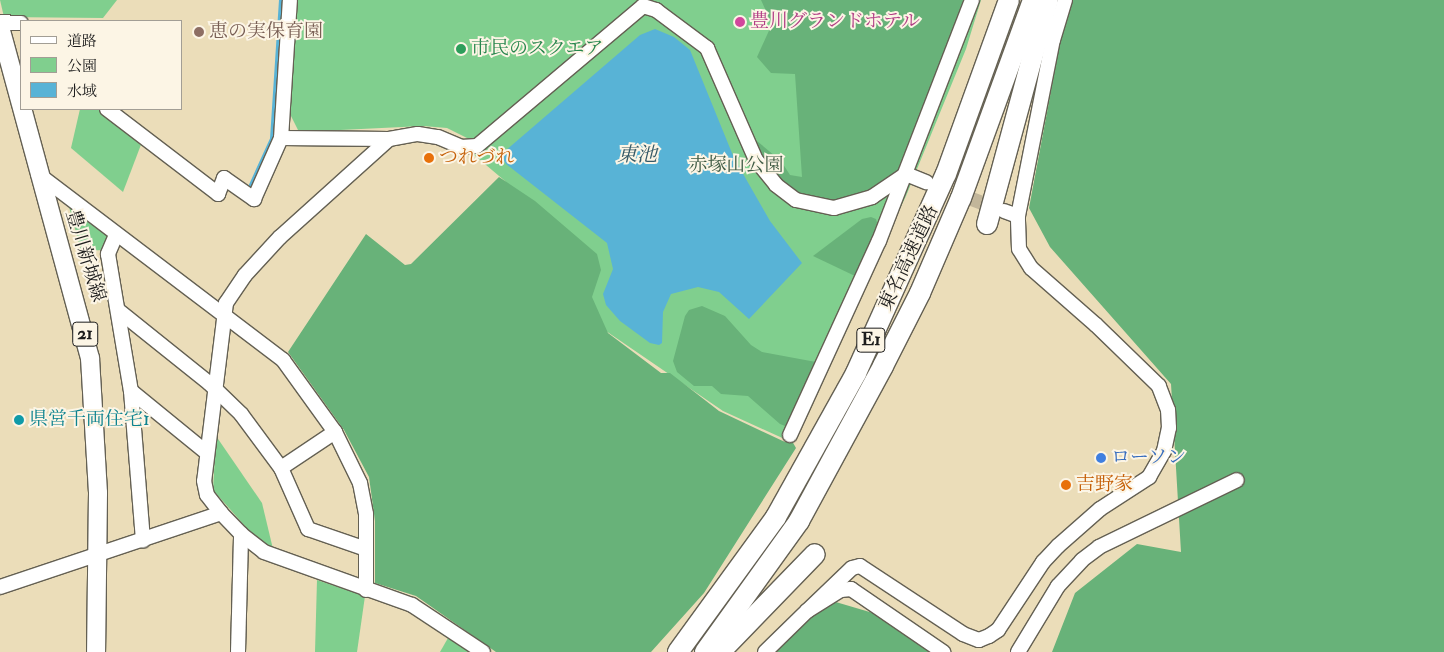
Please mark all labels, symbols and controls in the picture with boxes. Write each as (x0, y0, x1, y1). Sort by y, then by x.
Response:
place label: 豊川グランドホテル (750, 11, 921, 33)
marker: 豊川グランドホテル (734, 16, 746, 28)
legend (20, 20, 182, 110)
place label: 恵の実保育園 (209, 21, 323, 43)
marker: 恵の実保育園 (193, 26, 205, 38)
text: 道路 (67, 32, 97, 51)
place label: 市民のスクエア (471, 38, 604, 60)
marker: 市民のスクエア (455, 43, 467, 55)
text: 公園 (67, 57, 97, 76)
text: 水域 (67, 82, 97, 101)
water label: 東池 (617, 142, 657, 166)
place label: つれづれ (439, 147, 515, 169)
marker: つれづれ (423, 152, 435, 164)
park label: 赤塚山公園 (689, 155, 783, 177)
street label: 東名高速道路 (875, 202, 943, 314)
street label: 豊川新城線 (60, 207, 110, 305)
road number: 21 (71, 318, 99, 349)
road number: E1 (856, 324, 886, 356)
place label: 県営千両住宅1 (29, 409, 150, 431)
marker: 県営千両住宅1 (13, 414, 25, 426)
place label: ローソン (1111, 447, 1187, 469)
marker: ローソン (1095, 452, 1107, 464)
place label: 吉野家 (1076, 474, 1133, 496)
marker: 吉野家 (1060, 479, 1072, 491)

